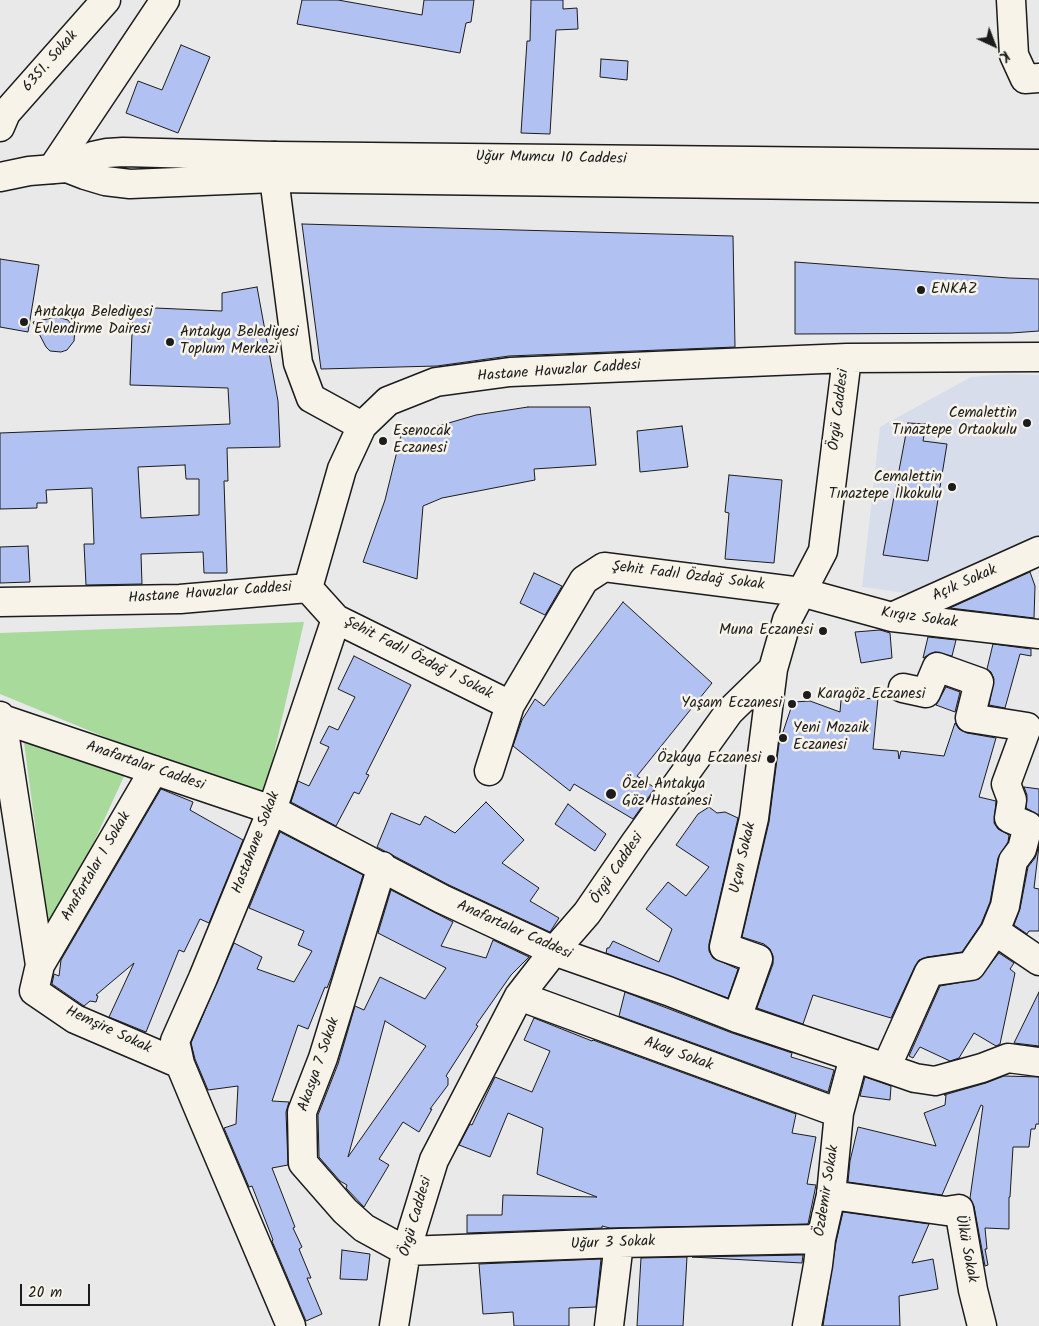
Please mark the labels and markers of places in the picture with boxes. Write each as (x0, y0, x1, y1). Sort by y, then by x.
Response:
place label: ENKAZ (931, 281, 977, 299)
marker: ENKAZ (915, 284, 927, 296)
place label: Antakya Belediyesi Evlendirme Dairesi (34, 304, 153, 339)
marker: Antakya Belediyesi Evlendirme Dairesi (18, 316, 30, 328)
place label: Antakya Belediyesi Toplum Merkezi (180, 324, 299, 359)
marker: Antakya Belediyesi Toplum Merkezi (164, 336, 176, 348)
place label: Cemalettin Tınaztepe Ortaokulu (892, 405, 1017, 440)
marker: Cemalettin Tınaztepe Ortaokulu (1021, 417, 1033, 429)
place label: Esenocak Eczanesi (393, 423, 450, 458)
marker: Esenocak Eczanesi (377, 435, 389, 447)
place label: Cemalettin Tınaztepe İlkokulu (829, 469, 942, 504)
marker: Cemalettin Tınaztepe İlkokulu (946, 481, 958, 493)
place label: Muna Eczanesi (719, 622, 813, 640)
marker: Muna Eczanesi (817, 625, 829, 637)
place label: Karagöz Eczanesi (817, 686, 925, 704)
marker: Karagöz Eczanesi (801, 689, 813, 701)
place label: Yaşam Eczanesi (681, 695, 782, 713)
marker: Yaşam Eczanesi (786, 698, 798, 710)
place label: Yeni Mozaik Eczanesi (793, 720, 869, 755)
marker: Yeni Mozaik Eczanesi (777, 732, 789, 744)
place label: Özkaya Eczanesi (657, 750, 761, 768)
marker: Özkaya Eczanesi (765, 753, 777, 765)
place label: Özel Antakya Göz Hastanesi (622, 776, 712, 811)
marker: Özel Antakya Göz Hastanesi (604, 787, 618, 801)

